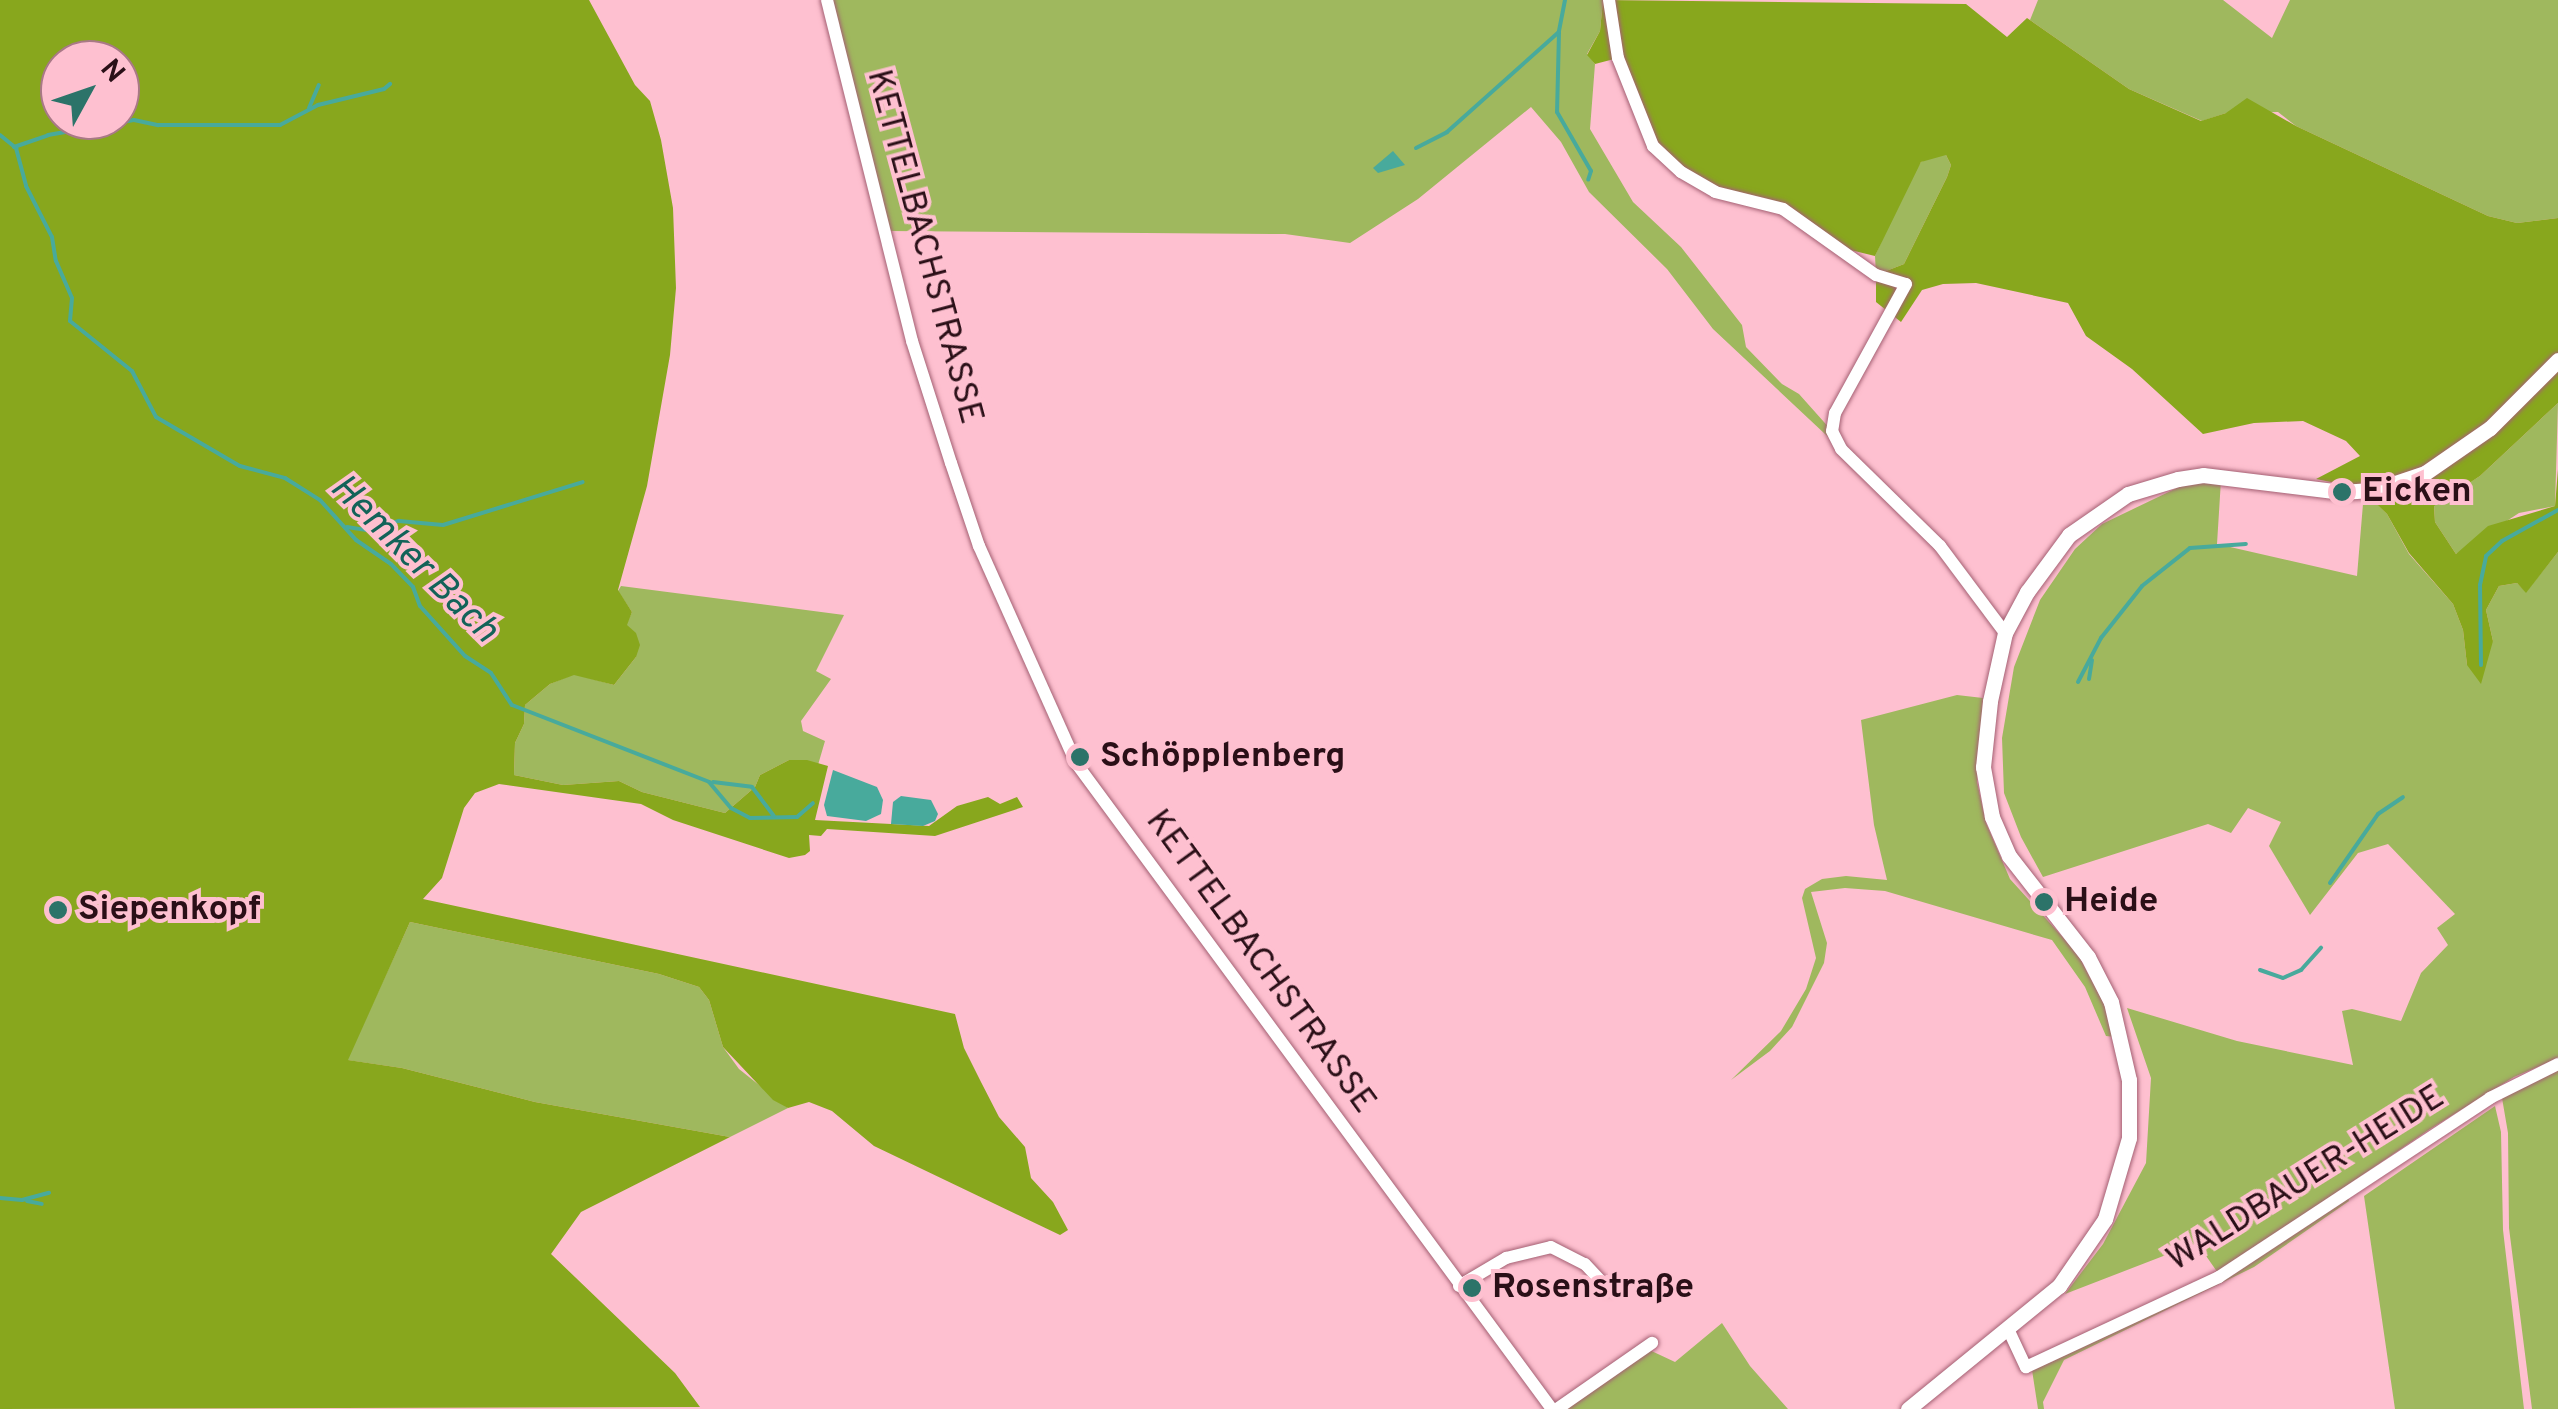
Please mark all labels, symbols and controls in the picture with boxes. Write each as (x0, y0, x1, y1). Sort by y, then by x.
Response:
north arrow (40, 40, 140, 140)
text: N (91, 53, 132, 91)
street label: KETTELBACHSTRASSE (856, 65, 992, 429)
water label: Hemker Bach (319, 466, 507, 654)
place label: Eicken (2362, 471, 2472, 513)
marker: Eicken (2331, 481, 2353, 503)
place label: Schöpplenberg (1100, 736, 1345, 778)
marker: Schöpplenberg (1069, 746, 1091, 768)
street label: KETTELBACHSTRASSE (1136, 802, 1384, 1122)
place label: Heide (2064, 881, 2158, 923)
place label: Siepenkopf (78, 889, 261, 931)
marker: Heide (2033, 891, 2055, 913)
marker: Siepenkopf (47, 899, 69, 921)
street label: WALDBAUER-HEIDE (2159, 1077, 2453, 1281)
place label: Rosenstraße (1492, 1267, 1694, 1309)
marker: Rosenstraße (1461, 1277, 1483, 1299)

